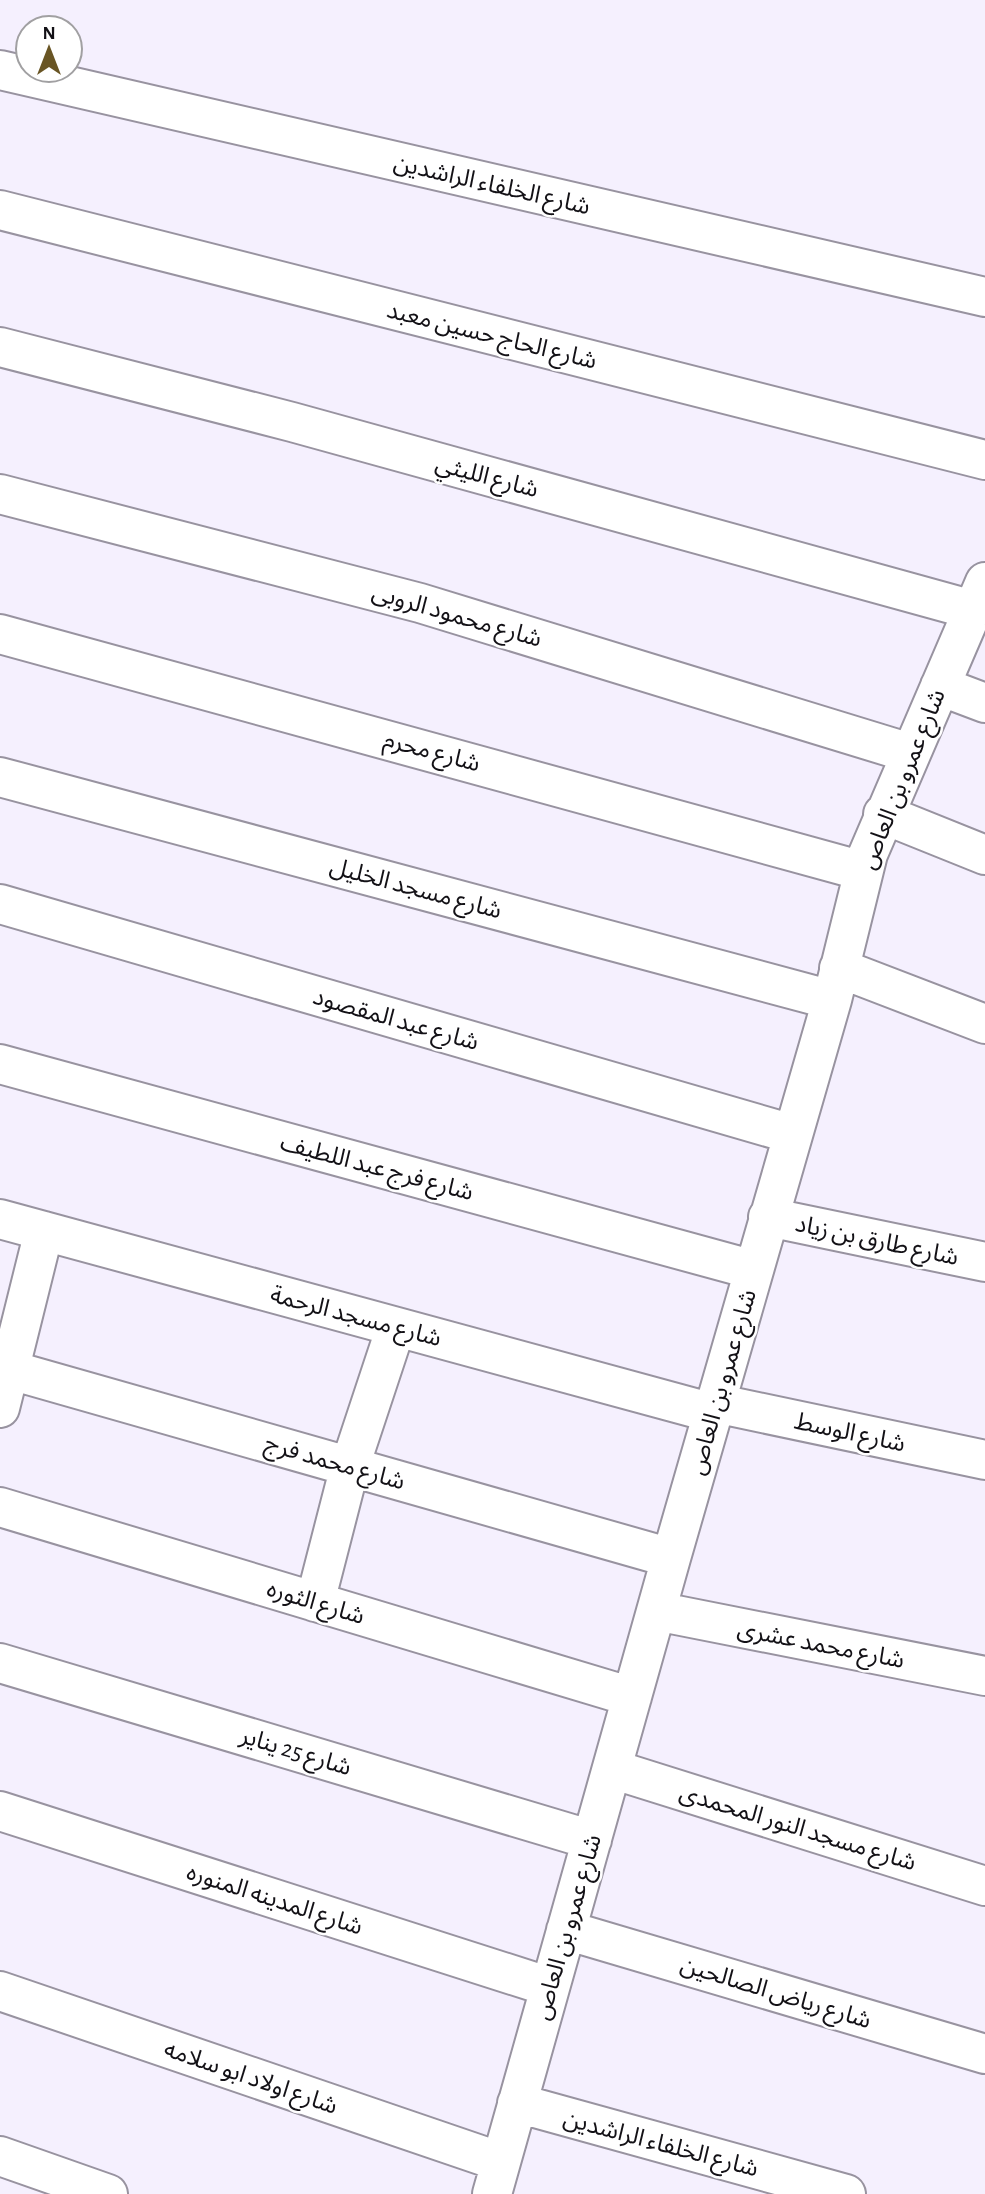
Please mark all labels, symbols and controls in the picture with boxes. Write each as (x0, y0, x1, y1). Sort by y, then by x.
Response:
north arrow (14, 14, 84, 84)
text: N (42, 24, 56, 43)
street label: شارع الخلفاء الراشدين (390, 151, 592, 223)
street label: شارع الحاج حسين معبد (383, 298, 599, 378)
street label: شارع الليثي (431, 452, 541, 508)
street label: شارع محمود الروبى (368, 580, 544, 656)
street label: شارع عمرو بن العاص (856, 686, 954, 874)
street label: شارع محرم (380, 728, 483, 781)
street label: شارع مسجد الخليل (326, 855, 504, 927)
street label: شارع عبد المقصود (309, 985, 481, 1059)
street label: شارع فرج عبد اللطيف (277, 1131, 476, 1209)
street label: شارع طارق بن زياد (792, 1212, 961, 1274)
street label: شارع مسجد الرحمة (267, 1283, 444, 1355)
street label: شارع عمرو بن العاص (685, 1287, 765, 1479)
street label: شارع الوسط (791, 1410, 907, 1460)
street label: شارع محمد فرج (261, 1431, 408, 1498)
street label: شارع الثوره (263, 1577, 367, 1633)
street label: شارع محمد عشرى (735, 1617, 906, 1677)
street label: شارع 25 يناير (235, 1723, 354, 1784)
street label: شارع مسجد النور المحمدى (675, 1781, 919, 1879)
street label: شارع عمرو بن العاص (530, 1832, 610, 2024)
street label: شارع المدينه المنوره (183, 1860, 366, 1943)
street label: شارع رياض الصالحين (676, 1953, 874, 2037)
street label: شارع اولاد ابو سلامه (160, 2037, 340, 2123)
street label: شارع الخلفاء الراشدين (560, 2106, 761, 2185)

